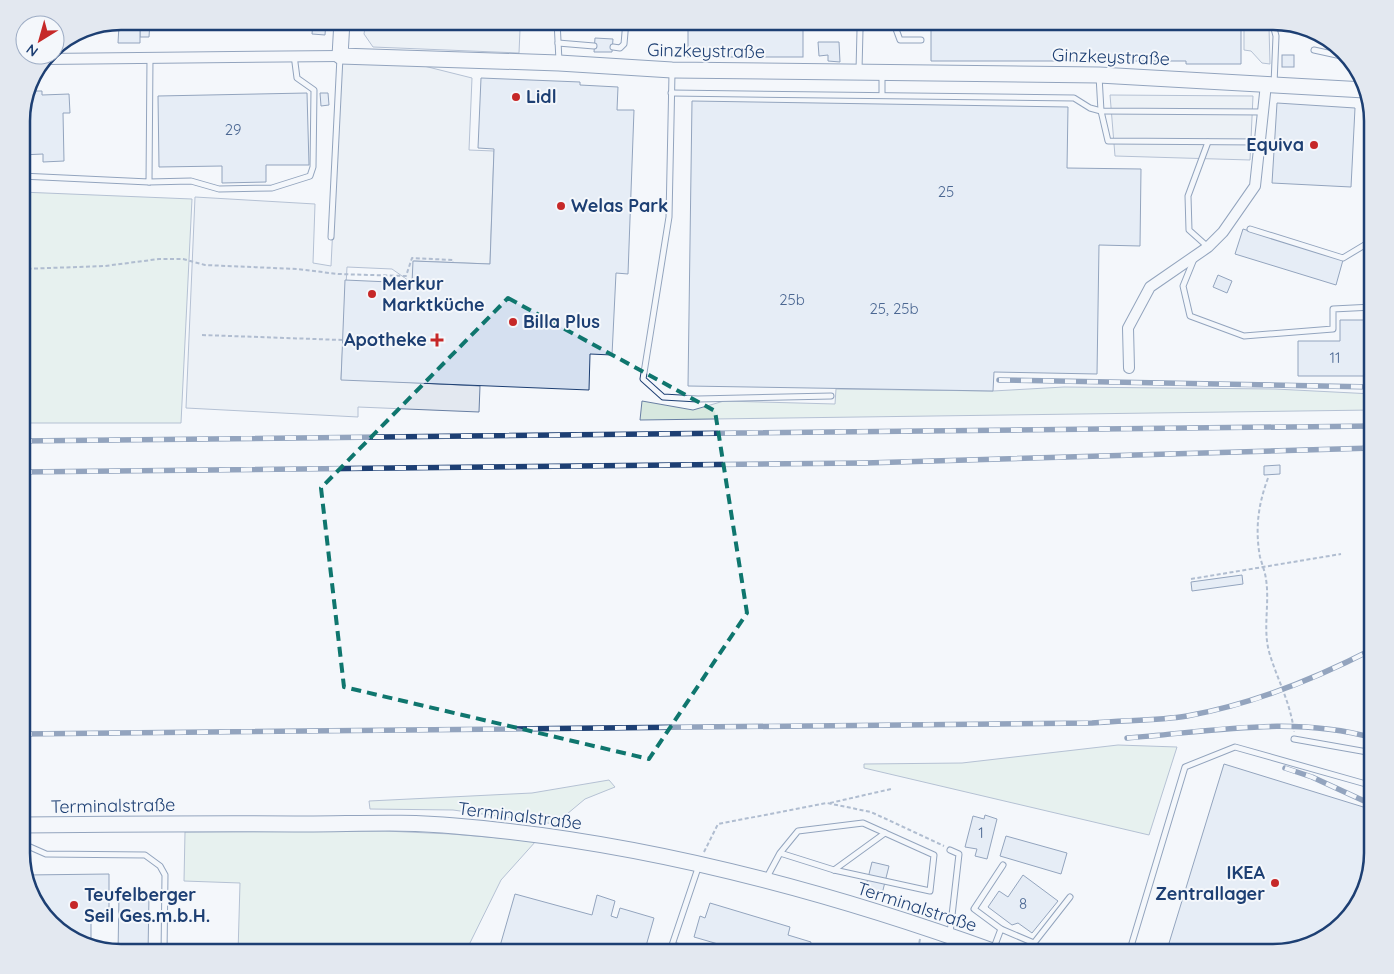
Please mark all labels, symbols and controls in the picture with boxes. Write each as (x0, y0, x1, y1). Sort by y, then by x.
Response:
north arrow (15, 15, 65, 65)
street label: Ginzkeystraße (647, 38, 765, 63)
text: N (23, 40, 42, 61)
street label: Ginzkeystraße (1052, 43, 1170, 70)
place label: Lidl (526, 85, 557, 108)
marker: Lidl (510, 91, 522, 103)
house number: 29 (225, 120, 241, 139)
place label: Equiva (1246, 133, 1304, 156)
marker: Equiva (1308, 139, 1320, 151)
house number: 25 (938, 182, 954, 201)
place label: Welas Park (571, 194, 668, 217)
marker: Welas Park (555, 200, 567, 212)
place label: Merkur Marktküche (382, 272, 485, 316)
marker: Merkur Marktküche (366, 288, 378, 300)
house number: 25b (779, 290, 805, 309)
house number: 25, 25b (869, 299, 919, 318)
place label: Billa Plus (523, 310, 600, 333)
marker: Billa Plus (507, 316, 519, 328)
place label: Apotheke (344, 328, 427, 351)
marker: Apotheke (431, 334, 443, 346)
house number: 11 (1329, 348, 1341, 367)
street label: Terminalstraße (50, 793, 176, 818)
street label: Terminalstraße (457, 796, 583, 835)
house number: 1 (978, 823, 984, 842)
place label: IKEA Zentrallager (1155, 861, 1265, 905)
street label: Terminalstraße (854, 876, 980, 937)
marker: IKEA Zentrallager (1269, 877, 1281, 889)
place label: Teufelberger Seil Ges.m.b.H. (84, 883, 210, 927)
house number: 8 (1019, 894, 1027, 913)
marker: Teufelberger Seil Ges.m.b.H. (68, 899, 80, 911)

